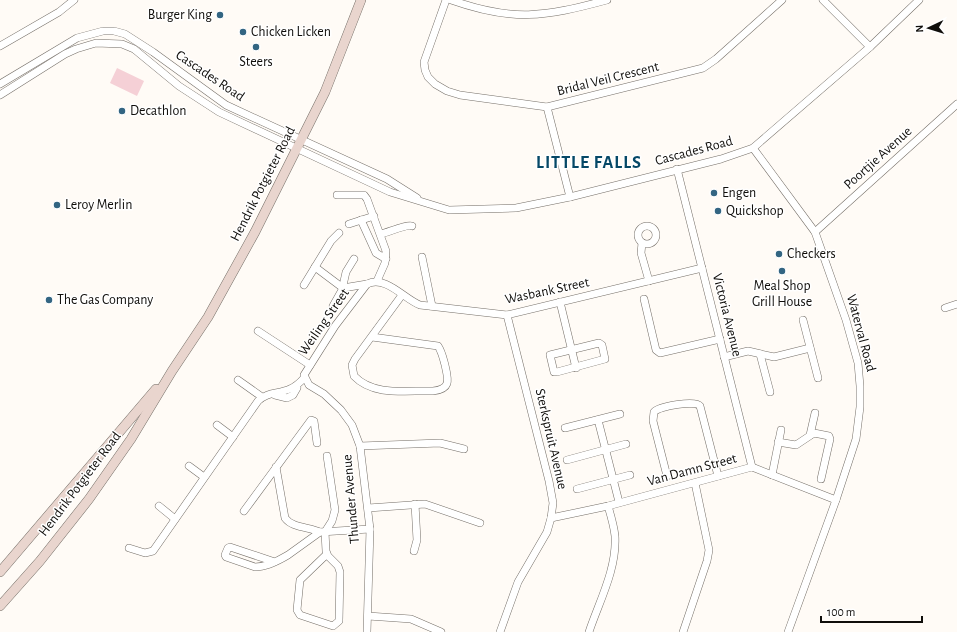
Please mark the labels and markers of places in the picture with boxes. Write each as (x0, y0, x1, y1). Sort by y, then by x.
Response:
place label: Burger King (148, 8, 212, 22)
marker: Burger King (215, 10, 225, 20)
place label: Chicken Licken (251, 25, 331, 39)
marker: Chicken Licken (238, 27, 248, 37)
marker: Steers (251, 42, 261, 52)
place label: Steers (239, 55, 273, 69)
place label: Decathlon (130, 104, 186, 118)
marker: Decathlon (117, 106, 127, 116)
place label: Engen (722, 186, 756, 200)
marker: Engen (709, 188, 719, 198)
place label: Leroy Merlin (65, 198, 132, 212)
marker: Leroy Merlin (52, 200, 62, 210)
place label: Quickshop (726, 204, 784, 218)
marker: Quickshop (713, 206, 723, 216)
place label: Checkers (787, 247, 836, 261)
marker: Checkers (774, 249, 784, 259)
marker: Meal Shop Grill House (777, 266, 787, 276)
place label: Meal Shop Grill House (752, 279, 812, 309)
place label: The Gas Company (57, 293, 153, 307)
marker: The Gas Company (44, 295, 54, 305)

